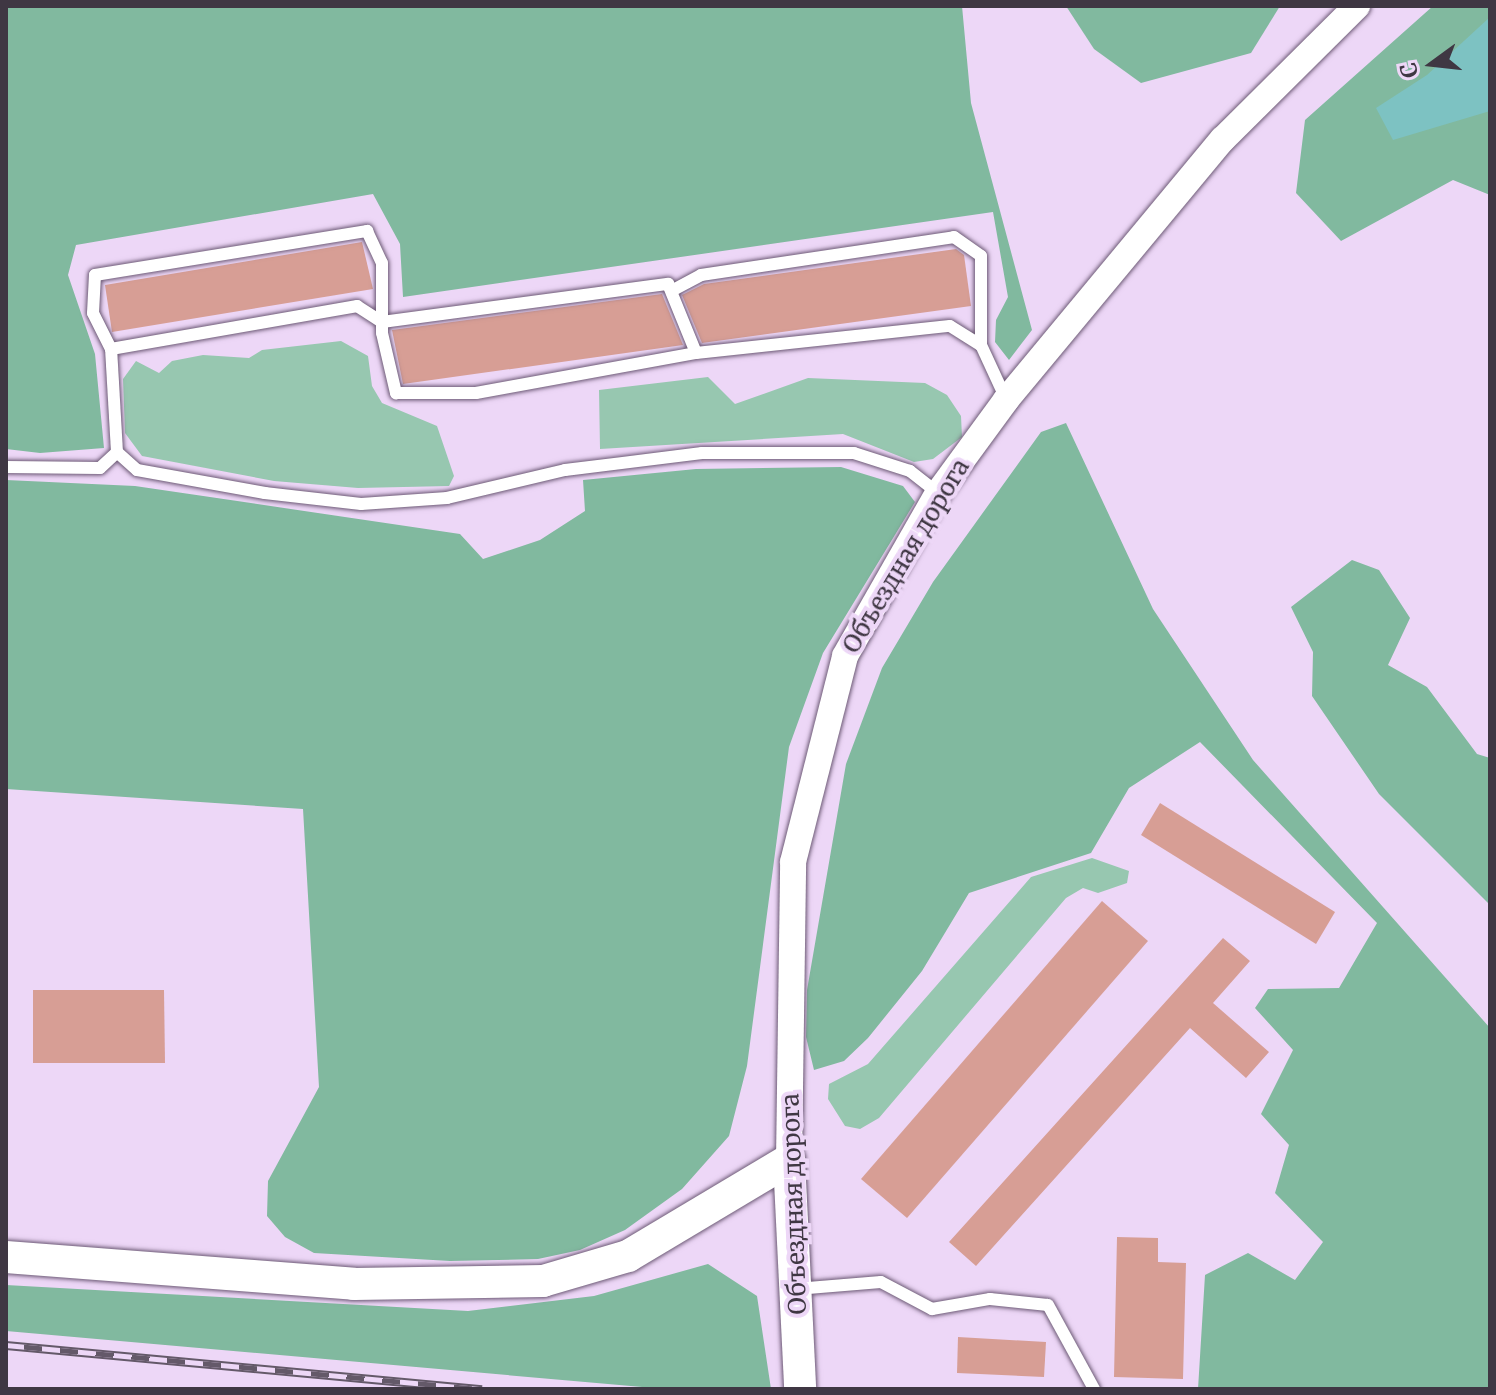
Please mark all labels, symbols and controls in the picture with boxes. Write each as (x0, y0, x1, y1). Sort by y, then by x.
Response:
north arrow (1392, 24, 1472, 104)
text: С (1393, 60, 1424, 81)
street label: Объездная дорога (837, 454, 975, 658)
street label: Объездная дорога (776, 1093, 812, 1315)

